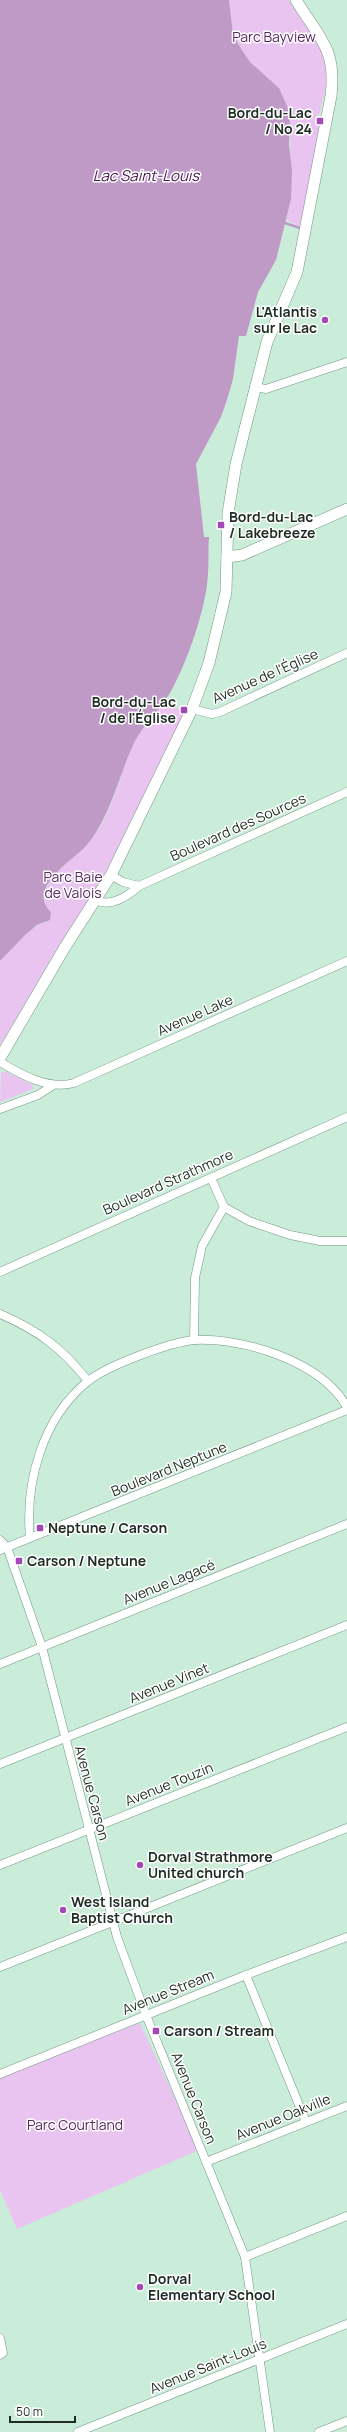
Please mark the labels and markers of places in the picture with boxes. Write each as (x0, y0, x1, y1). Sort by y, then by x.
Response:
place label: Bord-du-Lac / No 24 (228, 103, 312, 138)
marker: Bord-du-Lac / No 24 (315, 116, 325, 126)
place label: L'Atlantis sur le Lac (254, 302, 317, 337)
marker: L'Atlantis sur le Lac (320, 315, 330, 325)
place label: Bord-du-Lac / Lakebreeze (229, 507, 315, 542)
marker: Bord-du-Lac / Lakebreeze (216, 520, 226, 530)
place label: Bord-du-Lac / de l'Église (92, 692, 176, 727)
marker: Bord-du-Lac / de l'Église (179, 705, 189, 715)
place label: Neptune / Carson (48, 1518, 167, 1537)
marker: Neptune / Carson (35, 1523, 45, 1533)
place label: Carson / Neptune (27, 1551, 146, 1570)
marker: Carson / Neptune (14, 1556, 24, 1566)
place label: Dorval Strathmore United church (148, 1847, 273, 1882)
marker: Dorval Strathmore United church (135, 1860, 145, 1870)
place label: West Island Baptist Church (71, 1892, 173, 1927)
marker: West Island Baptist Church (58, 1905, 68, 1915)
place label: Carson / Stream (164, 2021, 274, 2040)
marker: Carson / Stream (151, 2026, 161, 2036)
place label: Dorval Elementary School (148, 2269, 275, 2304)
marker: Dorval Elementary School (135, 2282, 145, 2292)

